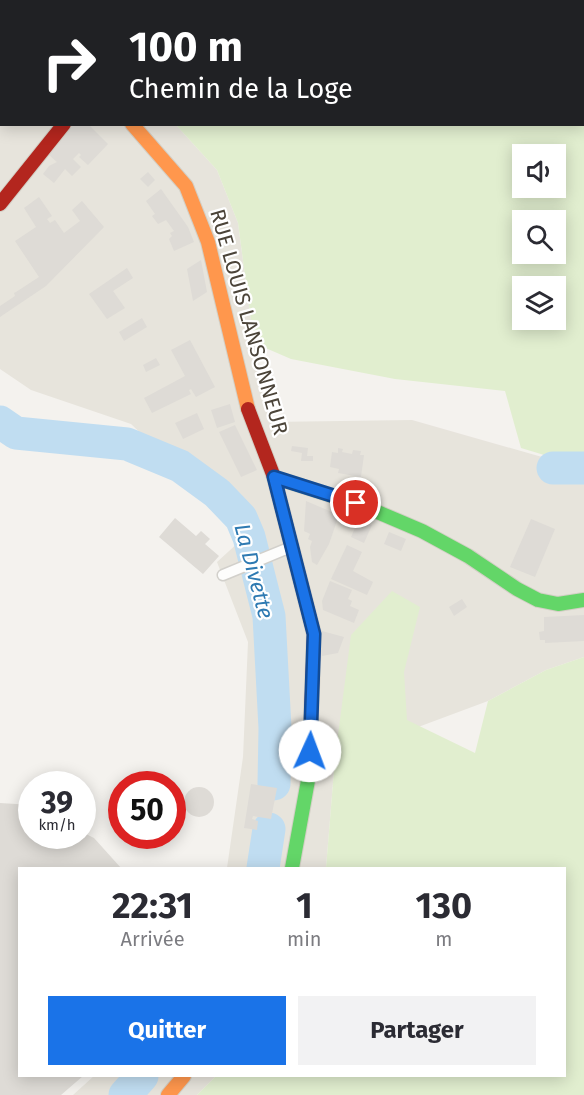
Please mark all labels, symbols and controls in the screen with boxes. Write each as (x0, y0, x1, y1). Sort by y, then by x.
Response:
text: 100 m (129, 22, 243, 72)
icon: right (30, 24, 108, 102)
text: Chemin de la Loge (129, 73, 353, 105)
map controls (512, 144, 566, 330)
button: sound (512, 144, 566, 198)
street label: RUE LOUIS LANSONNEUR (204, 206, 294, 438)
button: search (512, 210, 566, 264)
button: layers (512, 276, 566, 330)
pin (330, 477, 381, 528)
icon: arrive (339, 486, 372, 519)
water label: La Divette (228, 521, 280, 621)
position arrow (278, 719, 342, 783)
speed limit sign: 50 (108, 771, 186, 849)
text: 39 (41, 785, 73, 821)
text: km/h (38, 816, 76, 834)
text: 22:31 (112, 884, 193, 928)
text: 1 (296, 884, 313, 928)
text: 130 (416, 884, 472, 928)
text: Arrivée (120, 927, 185, 951)
text: min (287, 927, 322, 951)
text: m (435, 927, 452, 951)
button: Quitter (48, 996, 286, 1065)
button: Partager (298, 996, 536, 1065)

